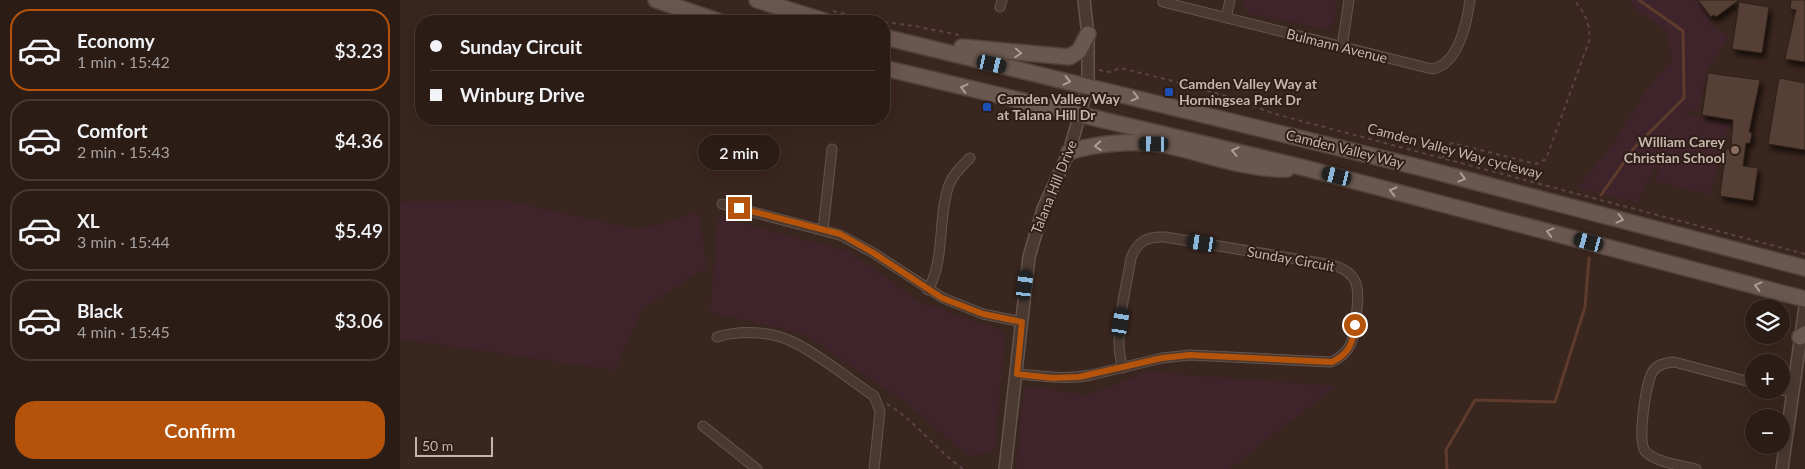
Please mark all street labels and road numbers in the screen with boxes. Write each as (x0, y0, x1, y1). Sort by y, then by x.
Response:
street label: Bulmann Avenue (1285, 25, 1389, 66)
street label: Camden Valley Way cycleway (1366, 119, 1545, 182)
street label: Camden Valley Way (1284, 126, 1407, 172)
street label: Talana Hill Drive (1027, 137, 1080, 236)
street label: Sunday Circuit (1246, 242, 1336, 275)

